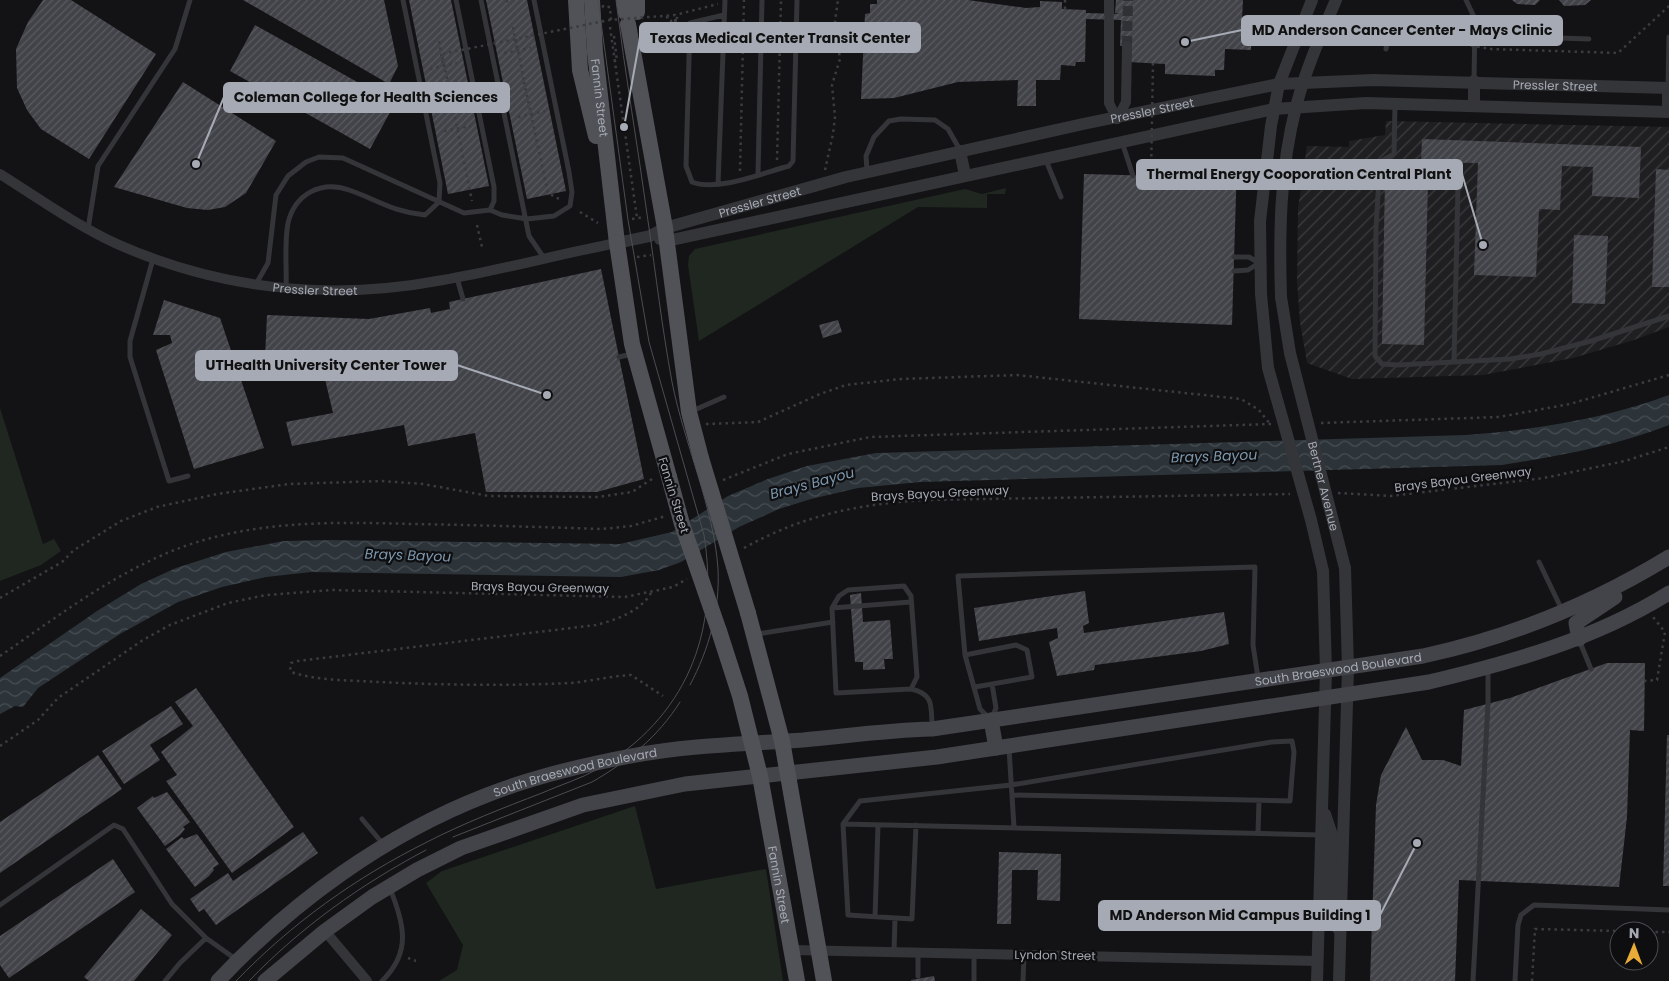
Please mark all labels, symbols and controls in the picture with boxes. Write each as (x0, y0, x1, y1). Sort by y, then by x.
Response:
callout: MD Anderson Cancer Center - Mays Clinic (1242, 16, 1562, 45)
text: MD Anderson Cancer Center - Mays Clinic (1252, 20, 1553, 40)
callout: Texas Medical Center Transit Center (640, 23, 920, 52)
text: Texas Medical Center Transit Center (650, 28, 910, 48)
street label: Fannin Street (587, 58, 613, 138)
street label: Pressler Street (1513, 75, 1598, 95)
callout: Coleman College for Health Sciences (224, 83, 509, 112)
text: Coleman College for Health Sciences (234, 87, 498, 107)
street label: Pressler Street (1109, 93, 1195, 127)
callout: Thermal Energy Cooporation Central Plant (1137, 160, 1462, 189)
text: Thermal Energy Cooporation Central Plant (1147, 164, 1452, 184)
street label: Pressler Street (717, 182, 803, 221)
street label: Pressler Street (272, 278, 358, 299)
callout: UTHealth University Center Tower (196, 351, 457, 380)
text: UTHealth University Center Tower (206, 355, 446, 375)
street label: Bertner Avenue (1304, 440, 1344, 532)
water label: Brays Bayou (1170, 444, 1258, 468)
street label: Fannin Street (654, 455, 694, 535)
water label: Brays Bayou (768, 462, 856, 504)
street label: Brays Bayou Greenway (1393, 462, 1533, 496)
street label: Brays Bayou Greenway (871, 481, 1010, 505)
water label: Brays Bayou (364, 543, 452, 567)
street label: Brays Bayou Greenway (471, 577, 609, 597)
street label: South Braeswood Boulevard (1253, 648, 1423, 689)
street label: South Braeswood Boulevard (491, 743, 658, 800)
street label: Fannin Street (764, 844, 795, 925)
callout: MD Anderson Mid Campus Building 1 (1099, 901, 1380, 930)
text: MD Anderson Mid Campus Building 1 (1110, 905, 1370, 925)
north arrow (1609, 921, 1659, 971)
text: N (1629, 923, 1640, 943)
street label: Lyndon Street (1014, 946, 1096, 964)

